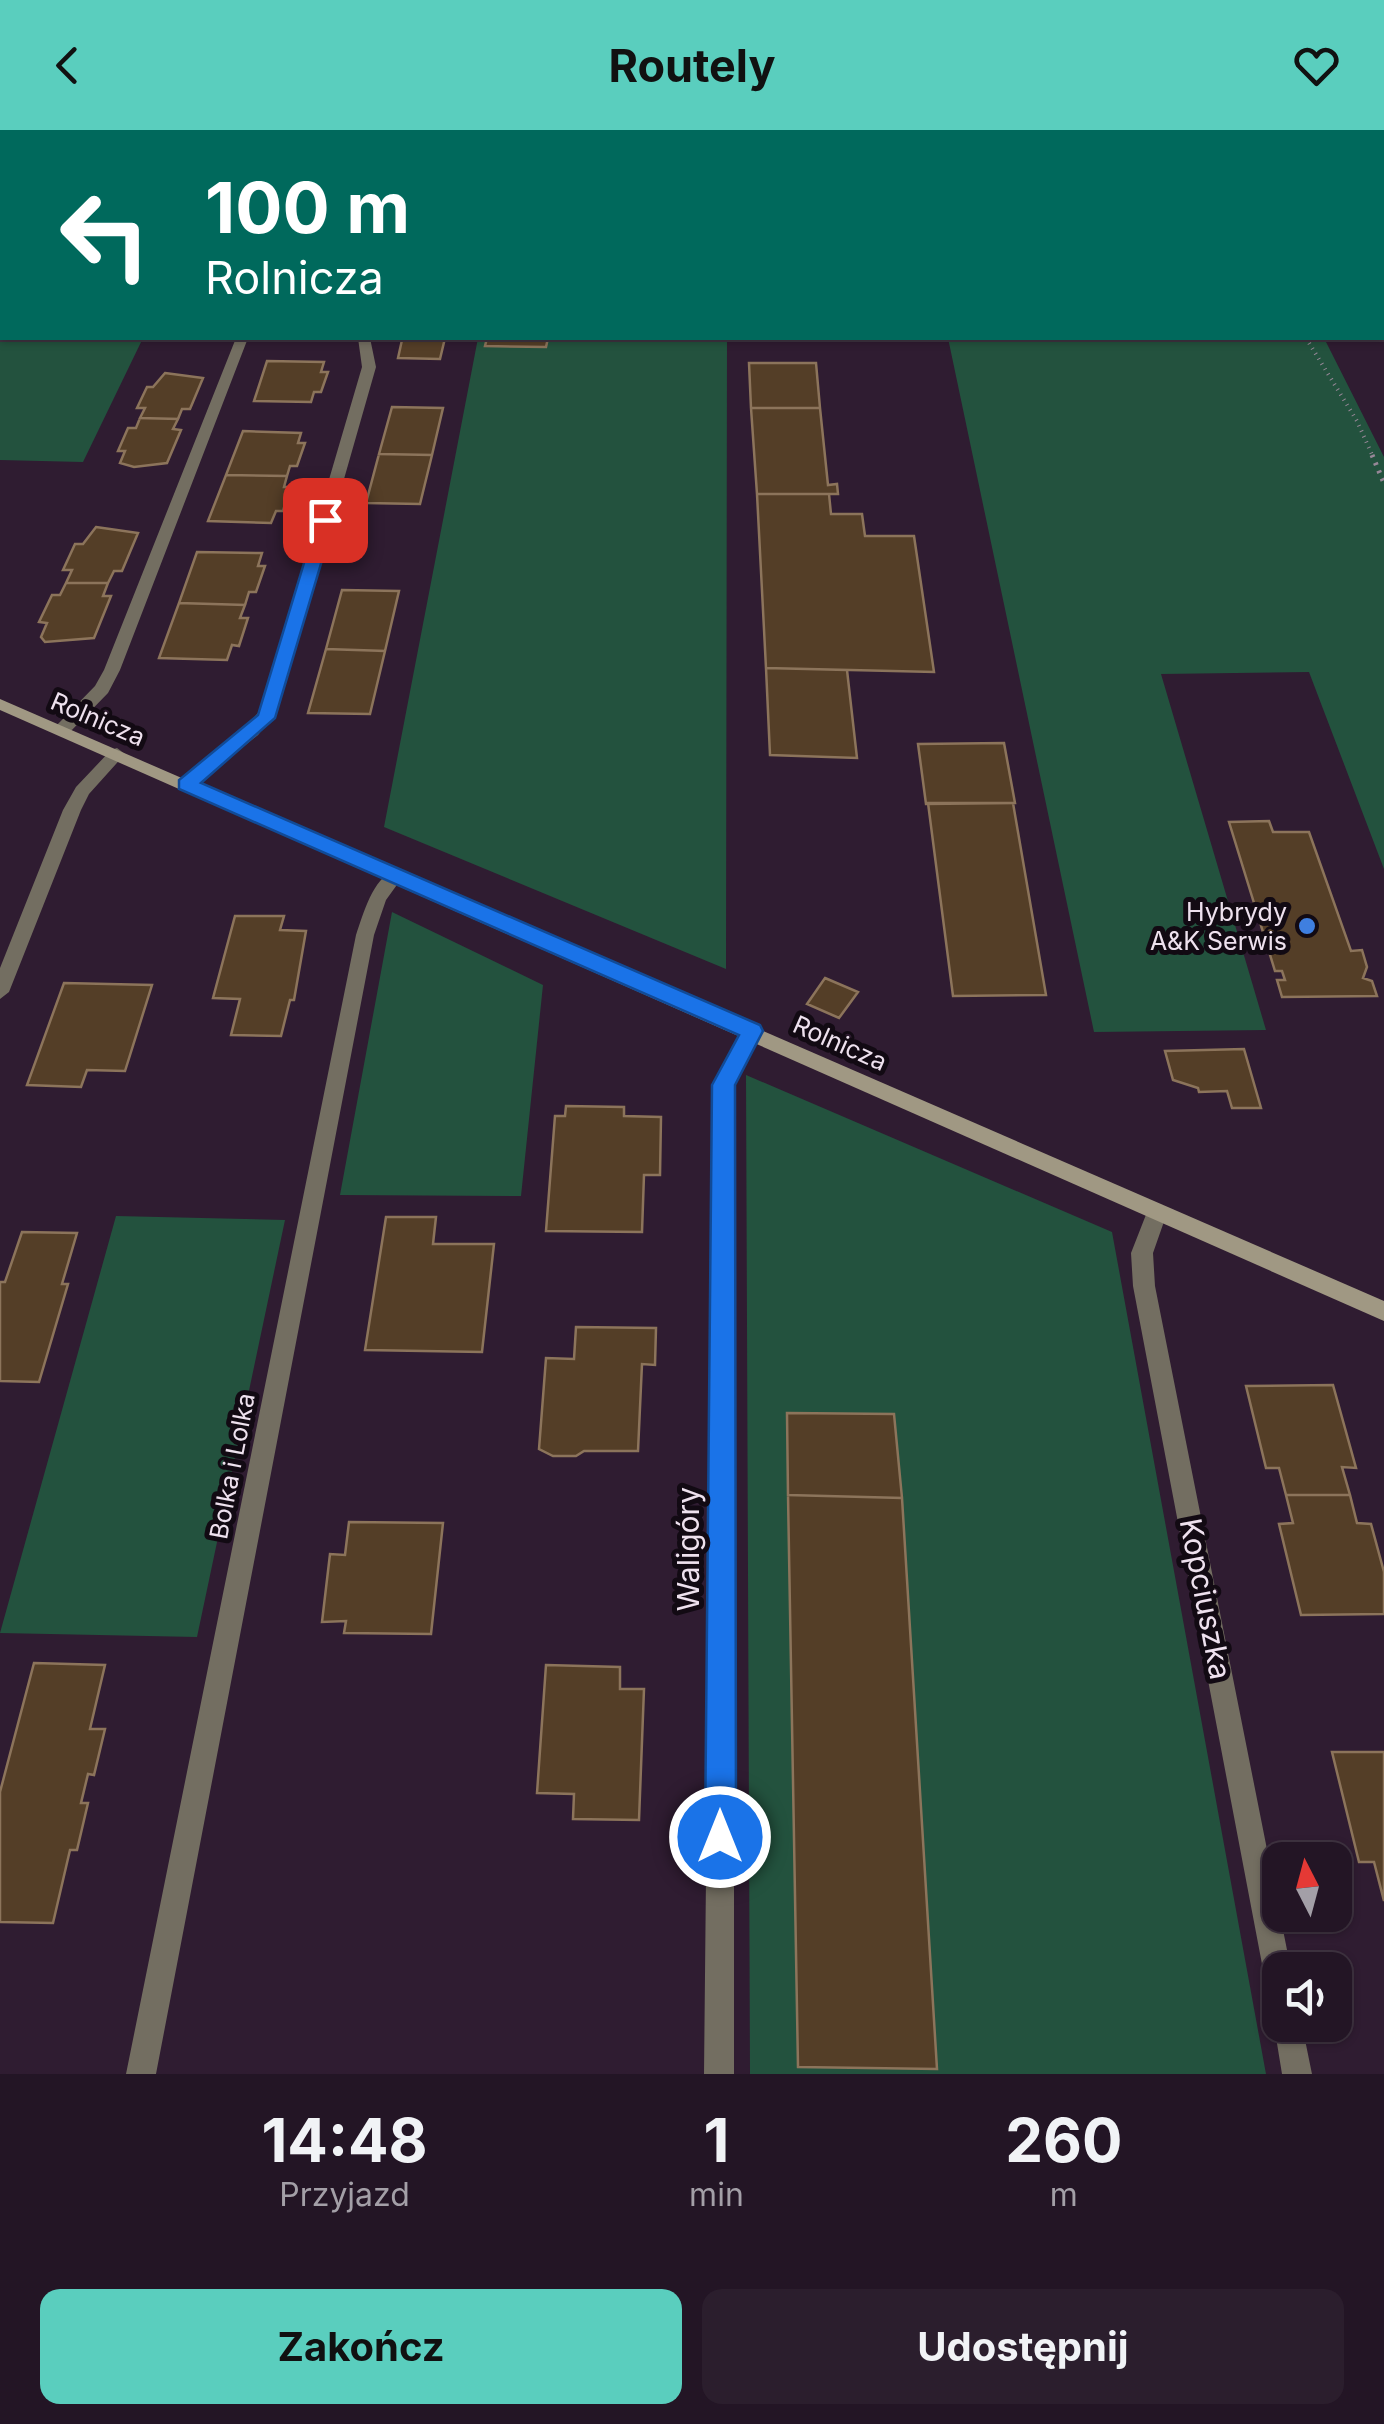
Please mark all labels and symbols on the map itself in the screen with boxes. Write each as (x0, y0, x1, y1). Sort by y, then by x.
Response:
pin (283, 478, 368, 563)
street label: Rolnicza (46, 686, 150, 752)
place label: Hybrydy A&K Serwis (1150, 897, 1287, 956)
marker: Hybrydy A&K Serwis (1296, 915, 1318, 937)
street label: Rolnicza (789, 1009, 891, 1077)
street label: Bolka i Lolka (203, 1390, 261, 1542)
street label: Waligóry (670, 1487, 706, 1611)
street label: Kopciuszka (1173, 1515, 1239, 1682)
position arrow (668, 1785, 772, 1889)
north arrow (1262, 1842, 1352, 1932)

